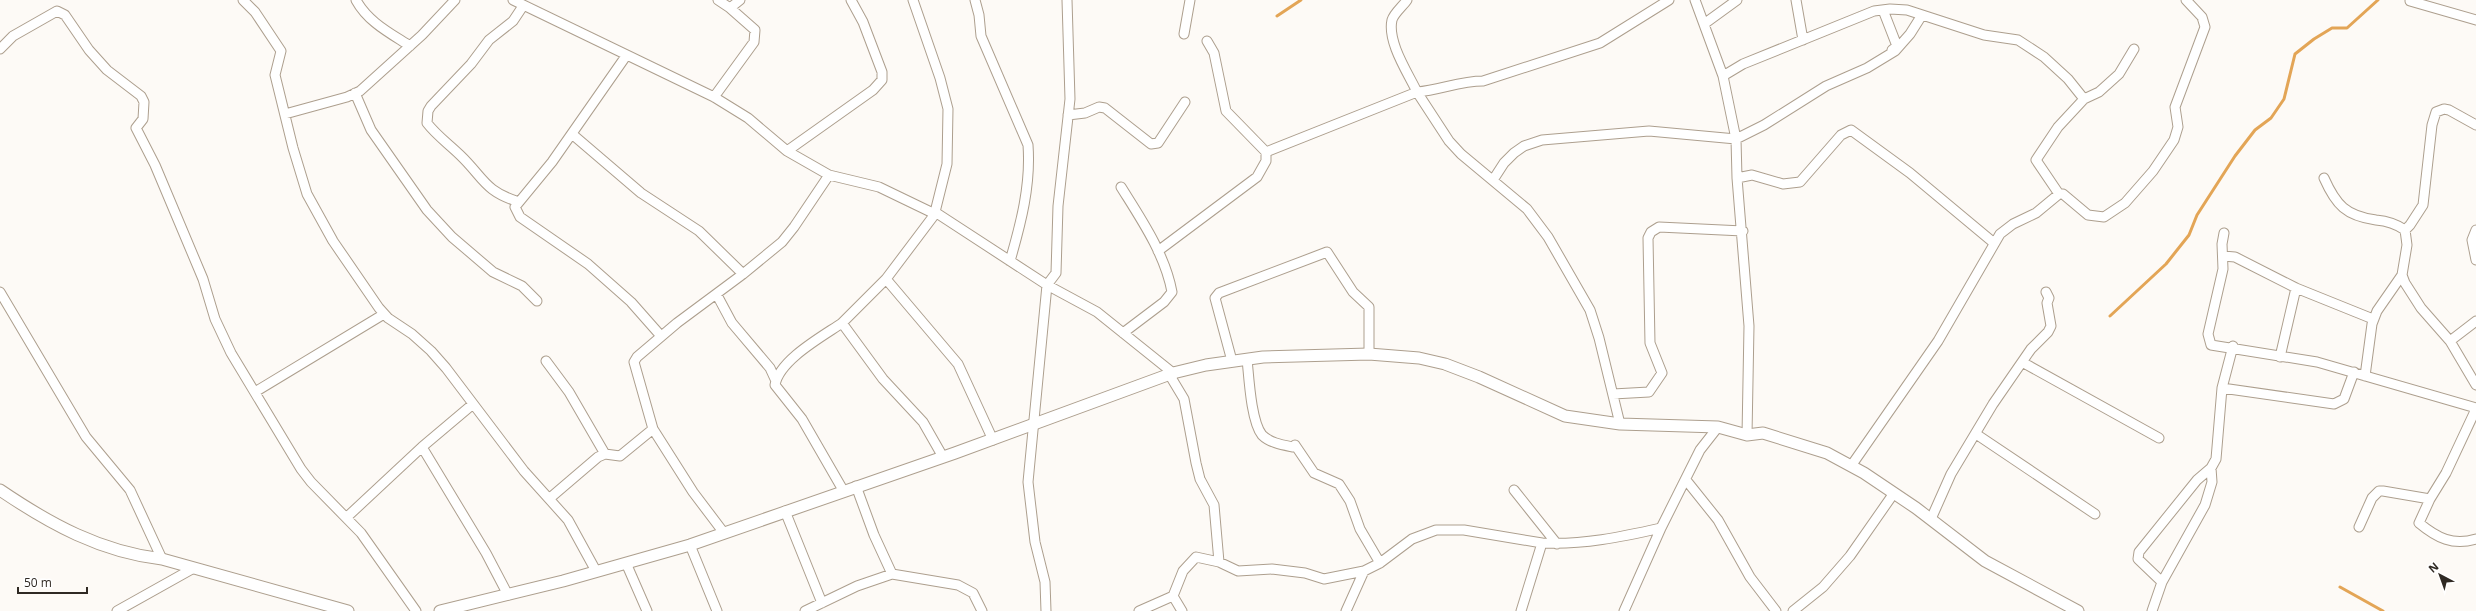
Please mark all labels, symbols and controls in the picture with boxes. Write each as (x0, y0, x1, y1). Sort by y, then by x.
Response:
north arrow (2420, 555, 2460, 595)
text: N (2425, 558, 2441, 576)
scale bar (18, 569, 87, 595)
text: 50 m (24, 574, 52, 591)

